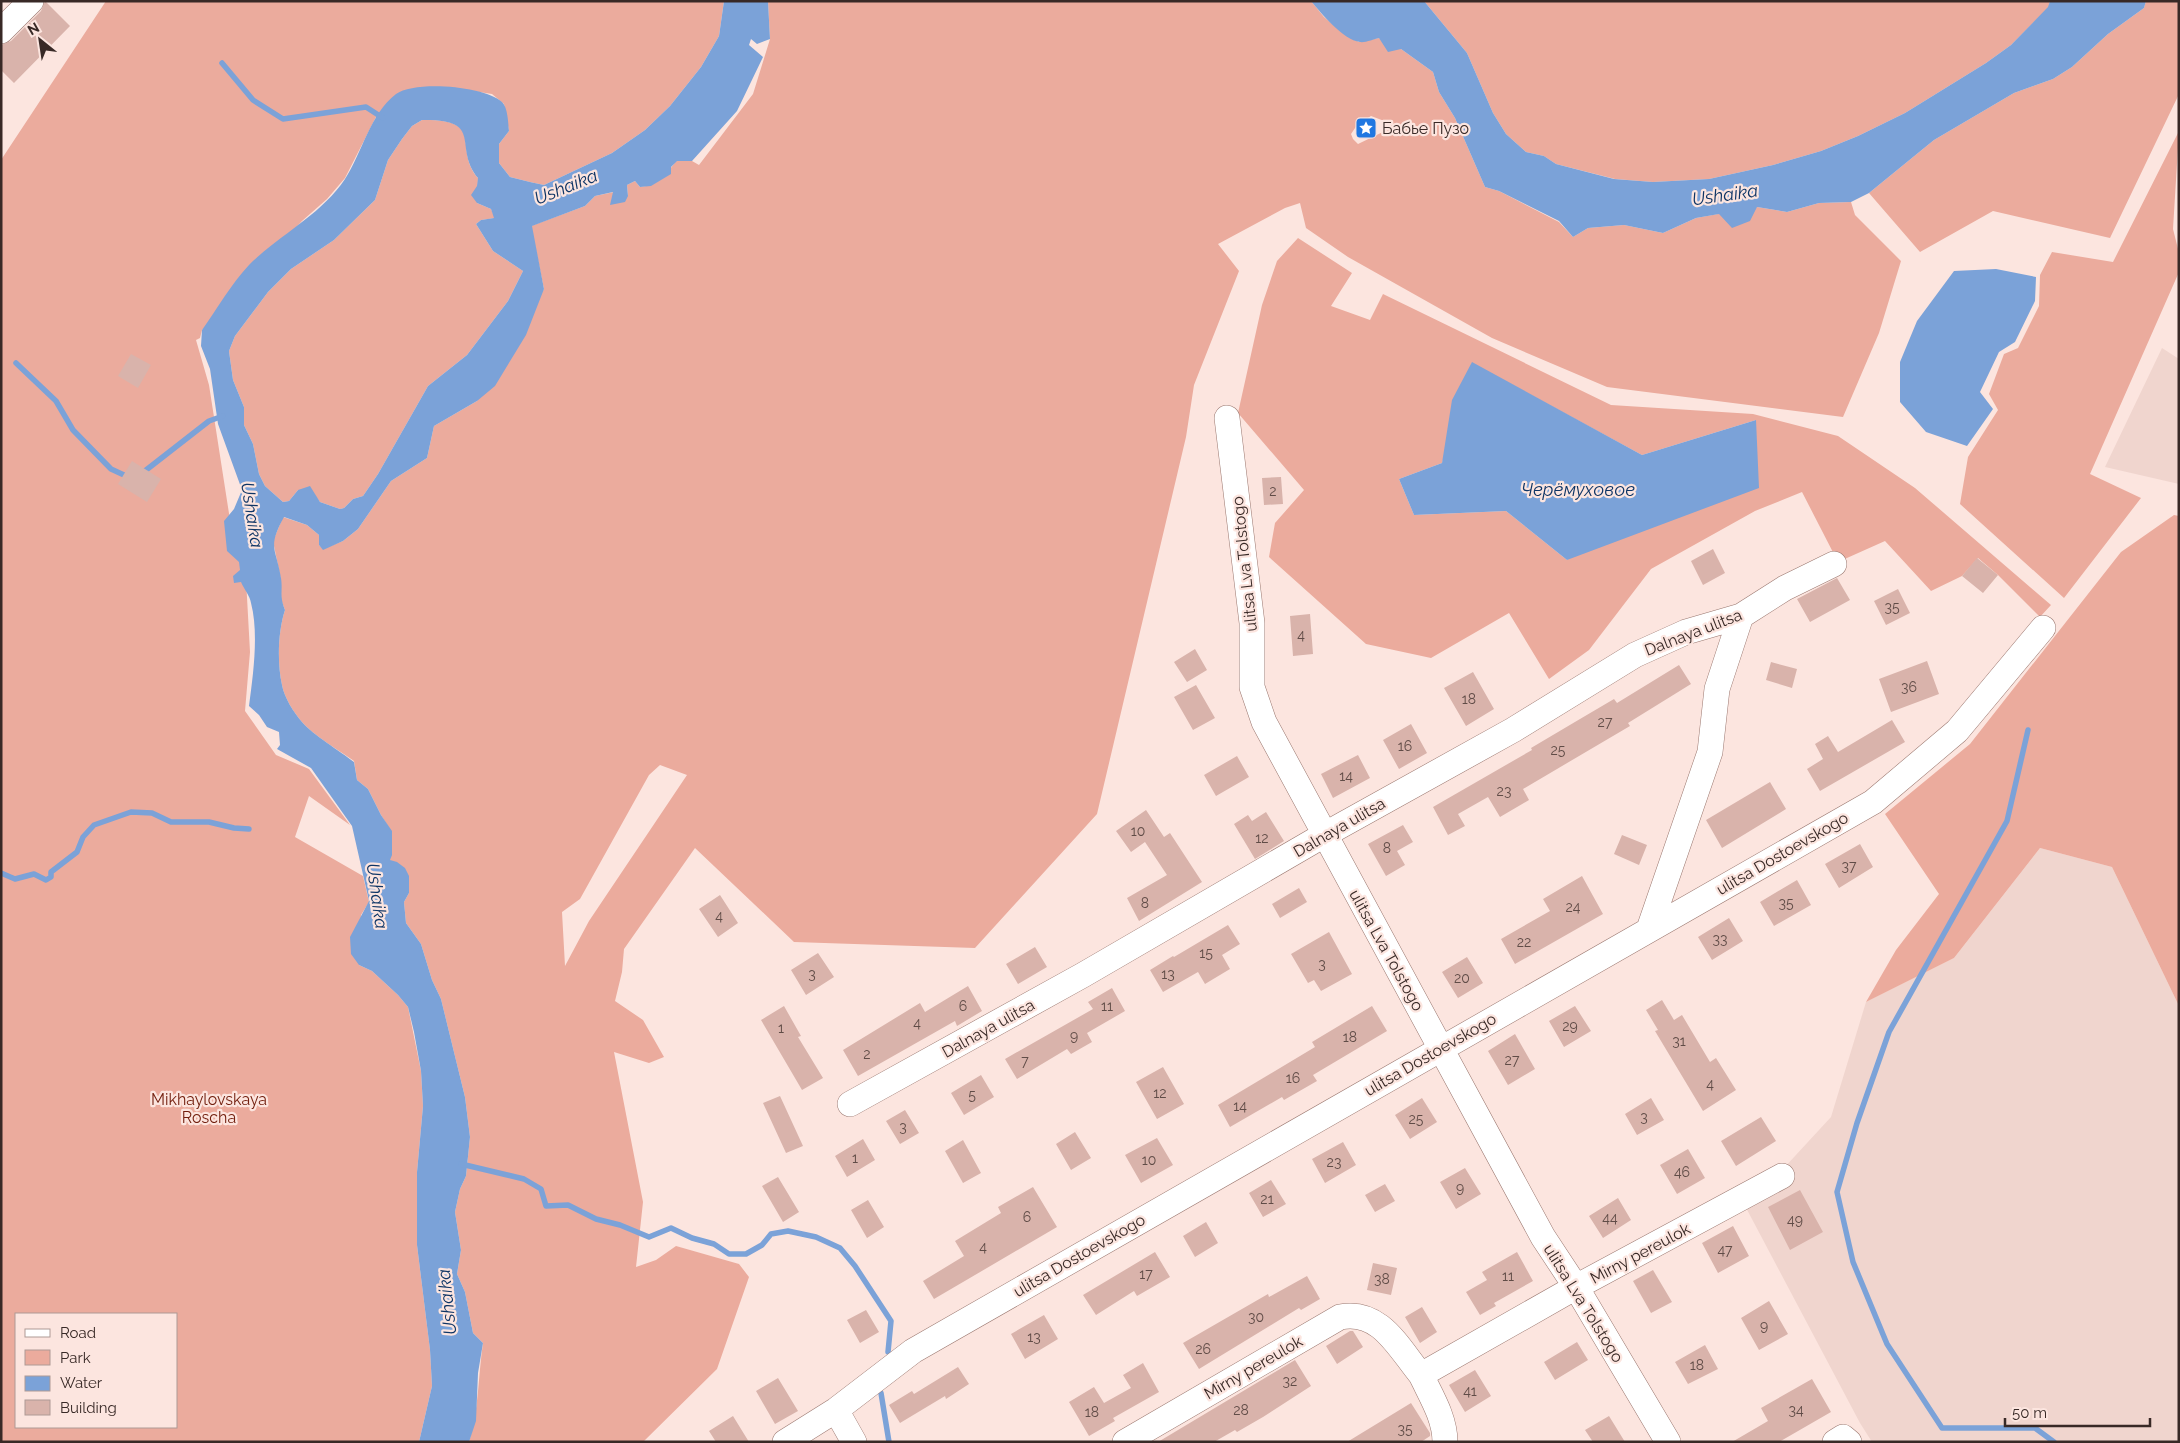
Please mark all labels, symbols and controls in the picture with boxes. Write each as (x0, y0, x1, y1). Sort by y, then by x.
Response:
north arrow (15, 15, 65, 65)
text: N (25, 19, 42, 38)
place icon: Бабье Пузо (1354, 116, 1378, 140)
place label: Бабье Пузо (1382, 119, 1469, 138)
water label: Ushaika (531, 164, 601, 209)
water label: Ushaika (1691, 179, 1759, 210)
water label: Черёмуховое (1521, 479, 1635, 500)
water label: Ushaika (237, 481, 268, 550)
house number: 2 (1269, 483, 1277, 499)
street label: ulitsa Lva Tolstogo (1228, 495, 1261, 632)
house number: 35 (1884, 599, 1900, 615)
street label: Dalnaya ulitsa (1642, 605, 1745, 660)
house number: 4 (1297, 627, 1305, 643)
house number: 36 (1901, 679, 1917, 695)
house number: 18 (1462, 691, 1476, 707)
house number: 27 (1598, 714, 1613, 730)
house number: 16 (1398, 738, 1412, 754)
house number: 25 (1551, 742, 1566, 758)
house number: 14 (1339, 768, 1353, 784)
house number: 23 (1497, 783, 1511, 799)
street label: Dalnaya ulitsa (1290, 794, 1388, 861)
street label: ulitsa Dostoevskogo (1713, 808, 1851, 899)
house number: 10 (1131, 823, 1145, 839)
house number: 12 (1255, 830, 1269, 846)
house number: 8 (1383, 840, 1391, 856)
house number: 37 (1842, 858, 1857, 874)
water label: Ushaika (362, 862, 393, 930)
street label: ulitsa Lva Tolstogo (1345, 886, 1428, 1014)
house number: 8 (1141, 895, 1149, 911)
house number: 35 (1778, 895, 1794, 911)
house number: 24 (1566, 899, 1581, 915)
house number: 4 (715, 908, 723, 924)
house number: 33 (1713, 931, 1727, 947)
house number: 22 (1517, 934, 1531, 950)
house number: 15 (1199, 945, 1213, 961)
house number: 3 (1318, 956, 1326, 972)
house number: 3 (808, 966, 816, 982)
house number: 13 (1161, 966, 1175, 982)
house number: 20 (1454, 970, 1470, 986)
street label: Dalnaya ulitsa (939, 995, 1038, 1062)
house number: 6 (959, 998, 967, 1014)
house number: 11 (1101, 998, 1113, 1014)
street label: ulitsa Dostoevskogo (1361, 1009, 1499, 1100)
house number: 4 (913, 1015, 921, 1031)
house number: 29 (1562, 1018, 1578, 1034)
house number: 1 (778, 1020, 784, 1036)
house number: 9 (1070, 1028, 1078, 1044)
house number: 18 (1343, 1029, 1357, 1045)
house number: 31 (1672, 1033, 1686, 1049)
house number: 2 (863, 1046, 871, 1062)
house number: 27 (1505, 1052, 1520, 1068)
house number: 7 (1021, 1053, 1029, 1069)
house number: 16 (1286, 1070, 1300, 1086)
house number: 4 (1706, 1076, 1714, 1092)
house number: 12 (1153, 1085, 1167, 1101)
house number: 5 (968, 1087, 976, 1103)
park label: Mikhaylovskaya Roscha (151, 1090, 267, 1127)
house number: 14 (1233, 1098, 1247, 1114)
house number: 3 (1640, 1109, 1648, 1125)
house number: 25 (1409, 1111, 1424, 1127)
house number: 3 (899, 1119, 907, 1135)
house number: 1 (852, 1150, 858, 1166)
house number: 10 (1142, 1152, 1156, 1168)
house number: 23 (1327, 1154, 1341, 1170)
house number: 46 (1674, 1164, 1690, 1180)
house number: 9 (1456, 1180, 1464, 1196)
house number: 21 (1260, 1191, 1274, 1207)
house number: 6 (1023, 1209, 1031, 1225)
street label: ulitsa Dostoevskogo (1010, 1210, 1148, 1301)
house number: 44 (1602, 1210, 1618, 1226)
house number: 49 (1787, 1212, 1803, 1228)
street label: Mirny pereulok (1587, 1219, 1694, 1288)
house number: 4 (979, 1239, 987, 1255)
street label: ulitsa Lva Tolstogo (1540, 1241, 1628, 1366)
house number: 47 (1717, 1242, 1733, 1258)
house number: 17 (1139, 1266, 1153, 1282)
water label: Ushaika (433, 1268, 460, 1336)
house number: 11 (1502, 1268, 1514, 1284)
house number: 38 (1374, 1271, 1390, 1287)
house number: 30 (1248, 1309, 1264, 1325)
legend (15, 1313, 178, 1428)
house number: 9 (1760, 1318, 1768, 1334)
text: Road (60, 1324, 96, 1342)
house number: 13 (1027, 1329, 1041, 1345)
street label: Mirny pereulok (1201, 1331, 1306, 1403)
house number: 26 (1195, 1341, 1211, 1357)
text: Park (60, 1349, 91, 1367)
house number: 18 (1690, 1357, 1704, 1373)
house number: 32 (1283, 1373, 1297, 1389)
text: Water (60, 1374, 103, 1392)
house number: 41 (1463, 1383, 1477, 1399)
scale bar (2005, 1396, 2150, 1428)
text: Building (60, 1399, 117, 1417)
house number: 28 (1233, 1402, 1249, 1418)
house number: 34 (1788, 1402, 1804, 1418)
house number: 18 (1085, 1404, 1099, 1420)
text: 50 m (2012, 1404, 2047, 1422)
house number: 35 (1397, 1421, 1413, 1437)

